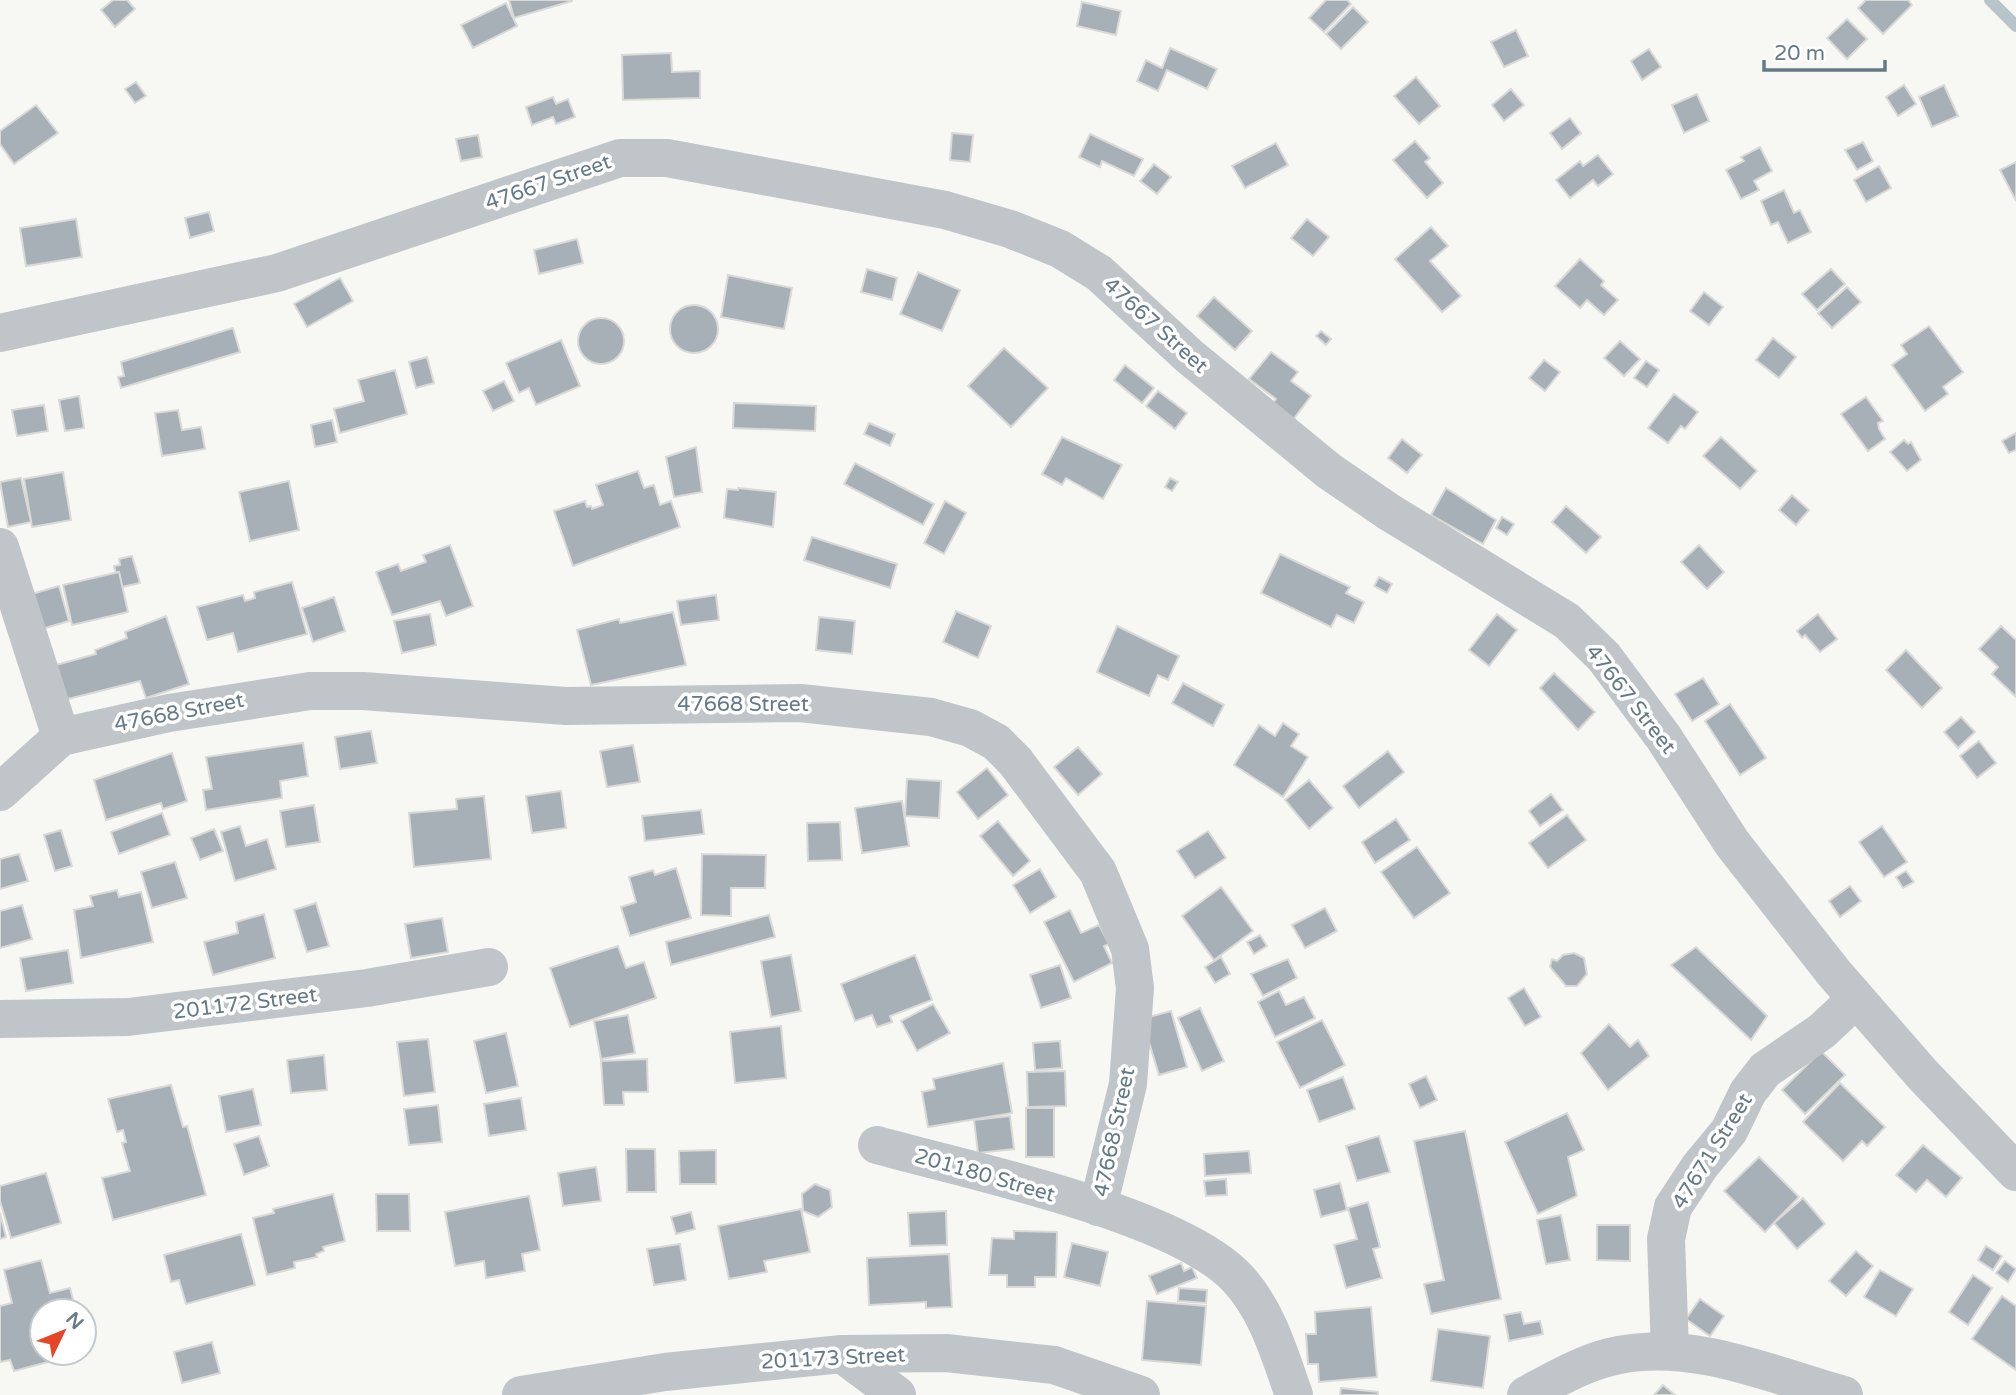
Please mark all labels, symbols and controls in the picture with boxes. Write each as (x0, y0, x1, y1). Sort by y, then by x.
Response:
scale bar (1764, 28, 1885, 72)
text: 20 m (1774, 41, 1825, 66)
street label: 47667 Street (482, 149, 614, 216)
street label: 47667 Street (1098, 272, 1213, 379)
street label: 47667 Street (1580, 640, 1681, 759)
street label: 47668 Street (112, 688, 246, 737)
street label: 47668 Street (677, 692, 809, 717)
street label: 201172 Street (172, 982, 318, 1025)
street label: 47668 Street (1089, 1065, 1140, 1199)
street label: 47671 Street (1667, 1089, 1758, 1214)
street label: 201180 Street (912, 1144, 1058, 1207)
north arrow (28, 1297, 98, 1367)
text: N (61, 1308, 88, 1334)
street label: 201173 Street (760, 1342, 906, 1375)

